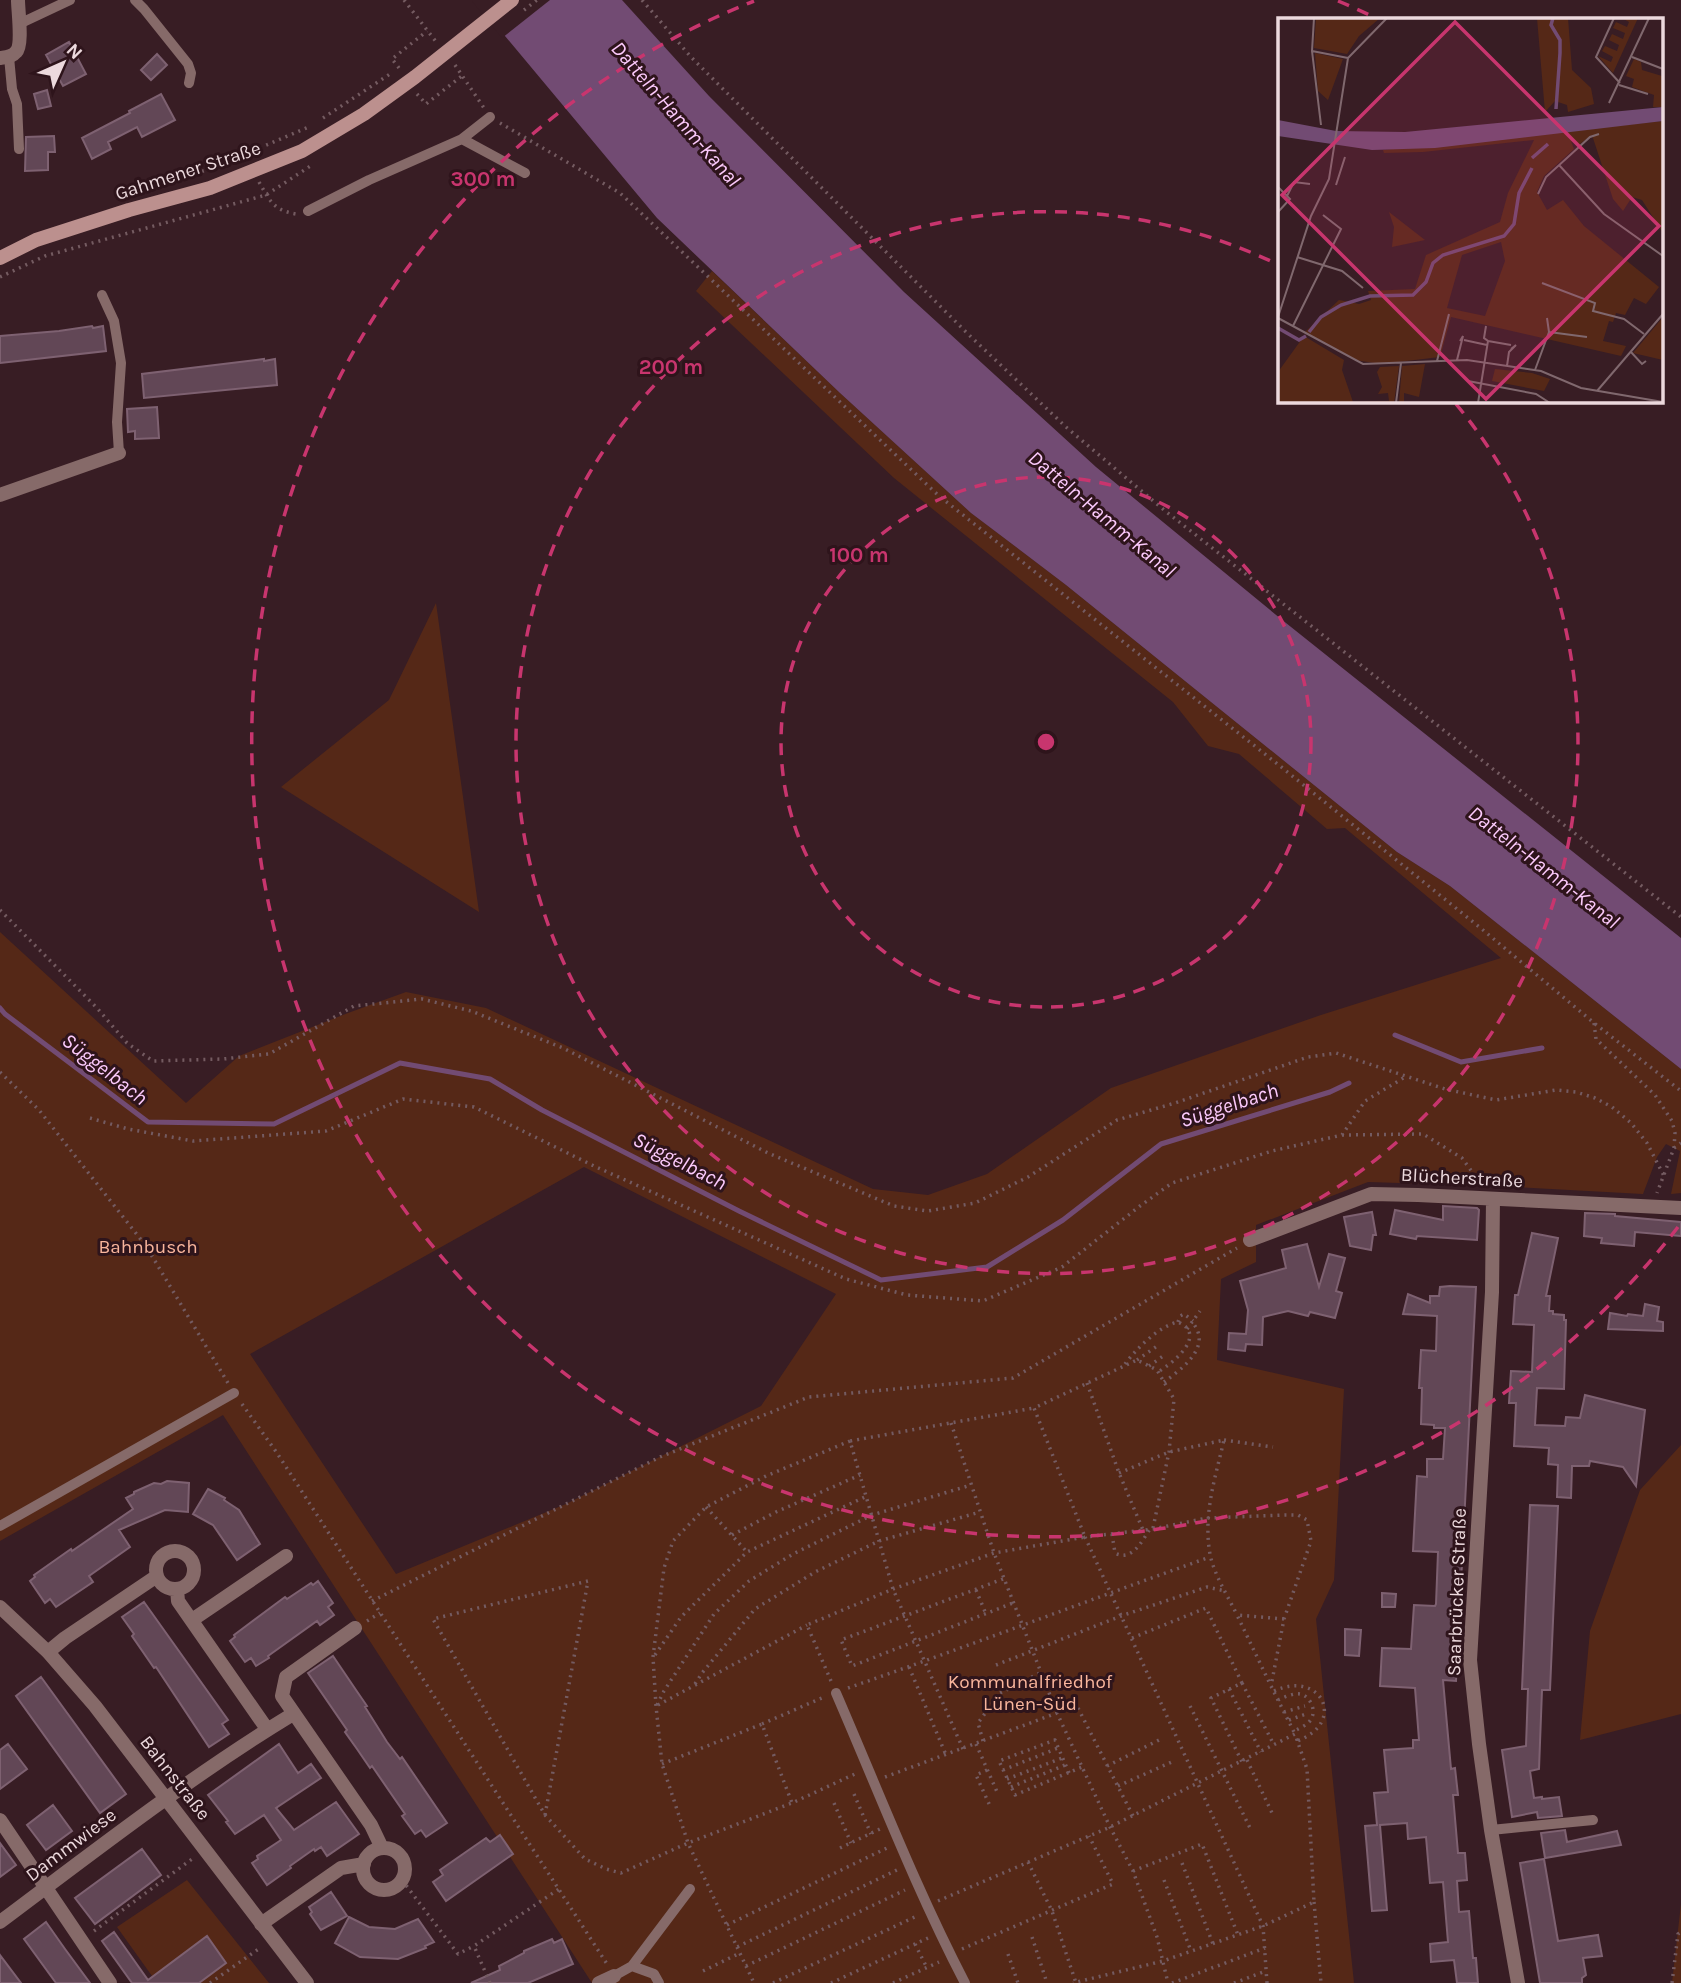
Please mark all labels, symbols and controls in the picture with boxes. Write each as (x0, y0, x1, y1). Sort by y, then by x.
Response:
inset map (1278, 18, 1664, 402)
north arrow (28, 28, 98, 98)
water label: Datteln-Hamm-Kanal (606, 36, 746, 192)
text: N (62, 39, 87, 64)
street label: Gahmener Straße (112, 137, 264, 205)
text: 300 m (451, 167, 515, 191)
text: 200 m (639, 355, 703, 379)
water label: Datteln-Hamm-Kanal (1023, 445, 1181, 583)
text: 100 m (829, 543, 889, 567)
centre of rings (1034, 730, 1058, 754)
water label: Datteln-Hamm-Kanal (1464, 801, 1624, 933)
water label: Süggelbach (57, 1028, 153, 1110)
water label: Süggelbach (1177, 1078, 1281, 1132)
water label: Süggelbach (629, 1127, 731, 1195)
street label: Blücherstraße (1400, 1164, 1524, 1192)
park label: Bahnbusch (98, 1236, 198, 1258)
street label: Saarbrücker Straße (1443, 1508, 1471, 1676)
park label: Kommunalfriedhof Lünen-Süd (948, 1671, 1113, 1715)
street label: Bahnstraße (135, 1731, 215, 1825)
street label: Dammwiese (21, 1804, 121, 1886)

